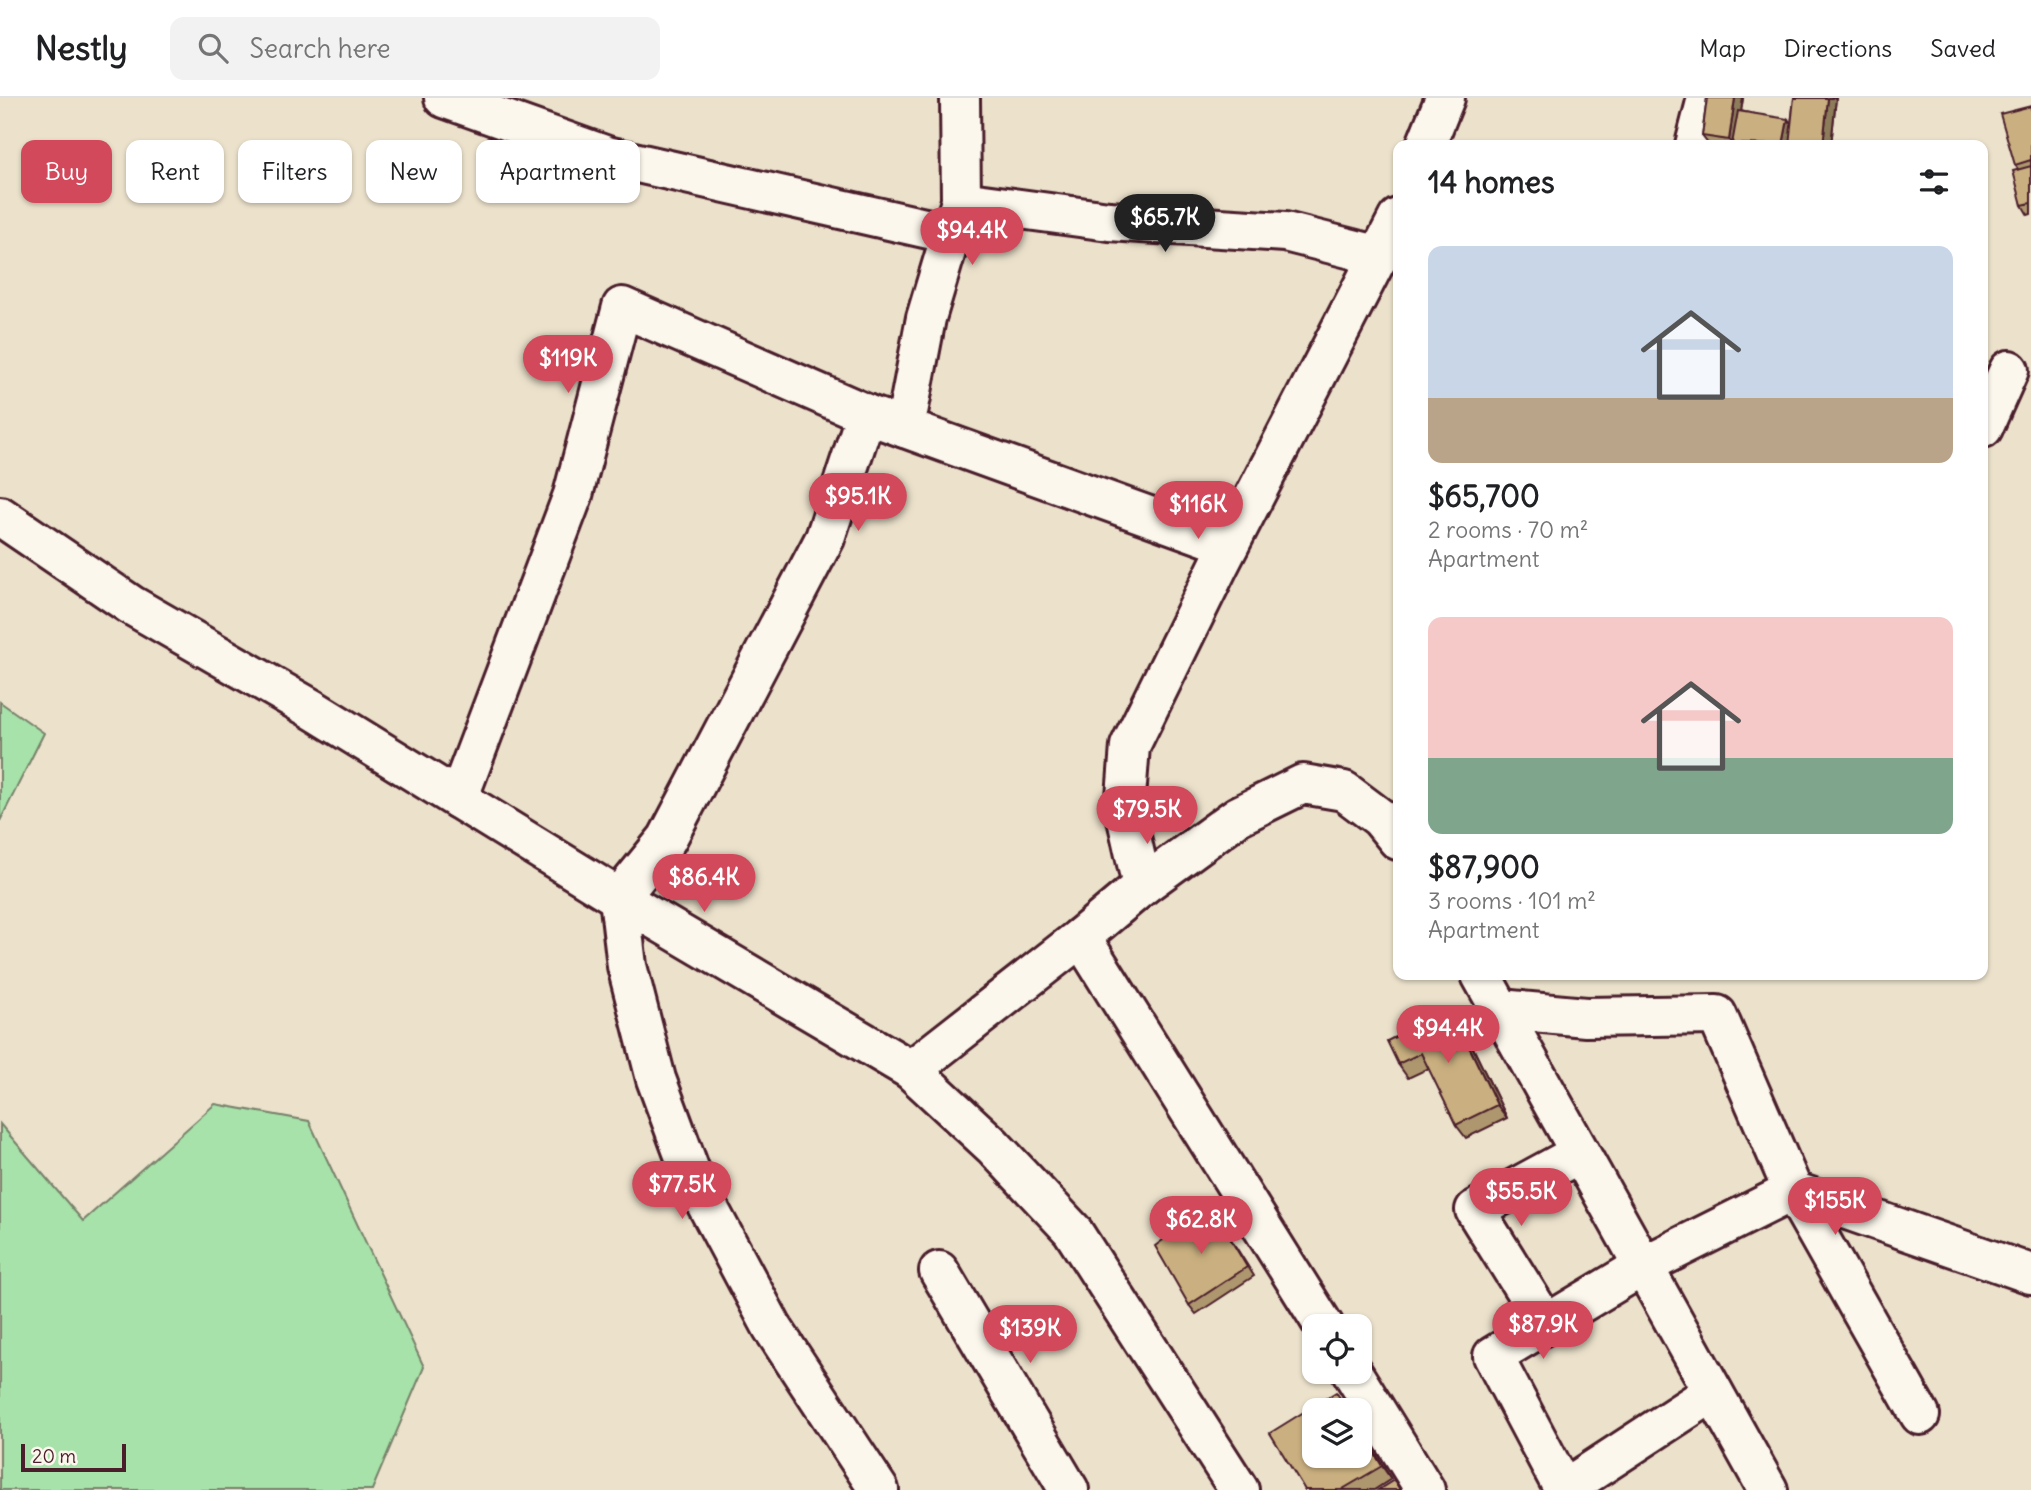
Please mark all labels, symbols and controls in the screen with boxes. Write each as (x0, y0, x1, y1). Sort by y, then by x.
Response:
search box (170, 17, 660, 80)
text: Nestly (35, 27, 128, 69)
icon: search (194, 29, 232, 67)
text: Search here (250, 32, 391, 65)
text: Map (1699, 33, 1746, 63)
text: Directions (1784, 33, 1892, 63)
text: Saved (1930, 33, 1996, 63)
chip: Buy (21, 140, 112, 203)
chip: Rent (126, 140, 224, 203)
chip: Filters (238, 140, 352, 203)
chip: New (366, 140, 462, 203)
chip: Apartment (476, 140, 640, 203)
text: 14 homes (1428, 163, 1555, 201)
icon: filters (1915, 163, 1953, 201)
pin: $65.7K (1108, 194, 1222, 254)
text: $65.7K (1130, 202, 1200, 231)
pin: $94.4K (915, 208, 1029, 267)
text: $94.4K (936, 215, 1008, 244)
icon: home (1628, 292, 1754, 418)
pin: $119K (519, 336, 617, 395)
text: $119K (539, 343, 597, 372)
pin: $95.1K (801, 474, 915, 533)
text: $65,700 (1428, 477, 1540, 515)
text: $95.1K (825, 481, 891, 510)
pin: $116K (1149, 482, 1247, 541)
text: $116K (1169, 489, 1227, 518)
text: 2 rooms · 70 m² (1428, 515, 1588, 544)
text: Apartment (1428, 544, 1540, 573)
icon: home (1628, 663, 1754, 789)
pin: $79.5K (1090, 786, 1204, 846)
text: $79.5K (1113, 794, 1181, 823)
text: $87,900 (1428, 848, 1540, 886)
pin: $86.4K (647, 854, 761, 914)
text: $86.4K (668, 862, 740, 891)
text: 3 rooms · 101 m² (1428, 886, 1596, 915)
text: Apartment (1428, 915, 1540, 944)
pin: $94.4K (1391, 1006, 1505, 1065)
text: $94.4K (1412, 1013, 1484, 1042)
pin: $77.5K (625, 1162, 739, 1221)
pin: $55.5K (1464, 1168, 1578, 1228)
text: $77.5K (648, 1169, 716, 1198)
text: $55.5K (1485, 1176, 1557, 1205)
pin: $155K (1786, 1178, 1884, 1237)
text: $155K (1804, 1185, 1866, 1214)
pin: $62.8K (1144, 1196, 1258, 1256)
text: $62.8K (1166, 1204, 1236, 1233)
pin: $87.9K (1486, 1302, 1600, 1361)
pin: $139K (981, 1306, 1079, 1365)
text: $87.9K (1508, 1309, 1578, 1338)
text: $139K (999, 1313, 1061, 1342)
map controls (1302, 1314, 1372, 1468)
button: locate (1302, 1314, 1372, 1384)
button: layers (1302, 1398, 1372, 1468)
scale bar (21, 1441, 126, 1473)
text: 20 m (32, 1444, 76, 1468)

